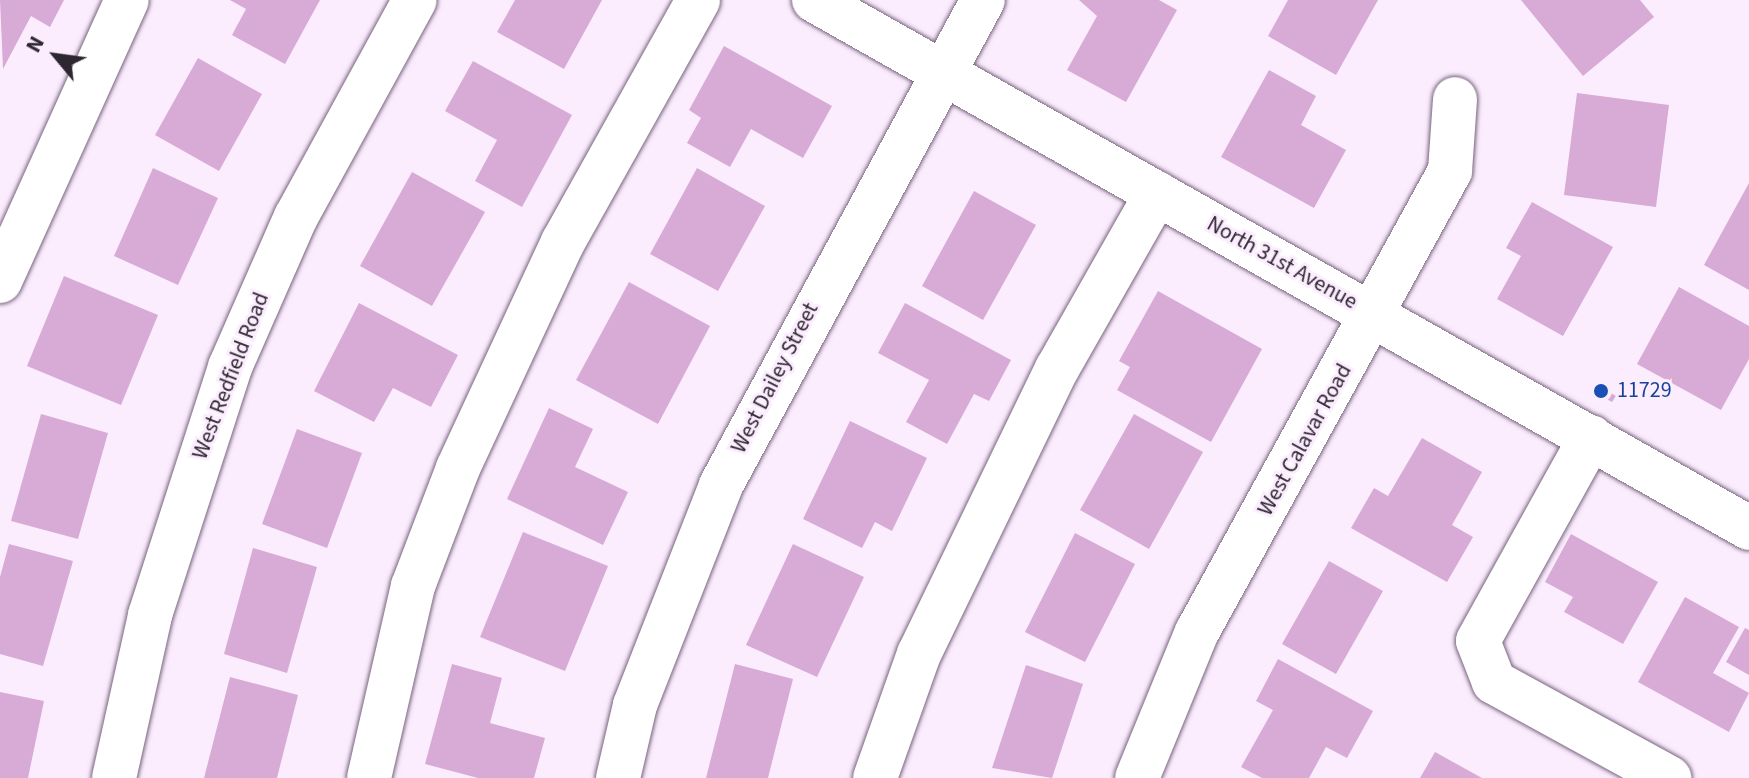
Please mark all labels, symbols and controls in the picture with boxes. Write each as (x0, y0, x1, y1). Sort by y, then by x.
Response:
north arrow (16, 16, 96, 96)
text: N (17, 30, 53, 59)
street label: North 31st Avenue (1202, 211, 1362, 315)
street label: West Redfield Road (187, 289, 275, 463)
street label: West Dailey Street (726, 298, 824, 458)
street label: West Calavar Road (1252, 360, 1358, 520)
place label: 11729 (1617, 378, 1672, 404)
marker: 11729 (1592, 382, 1610, 400)

